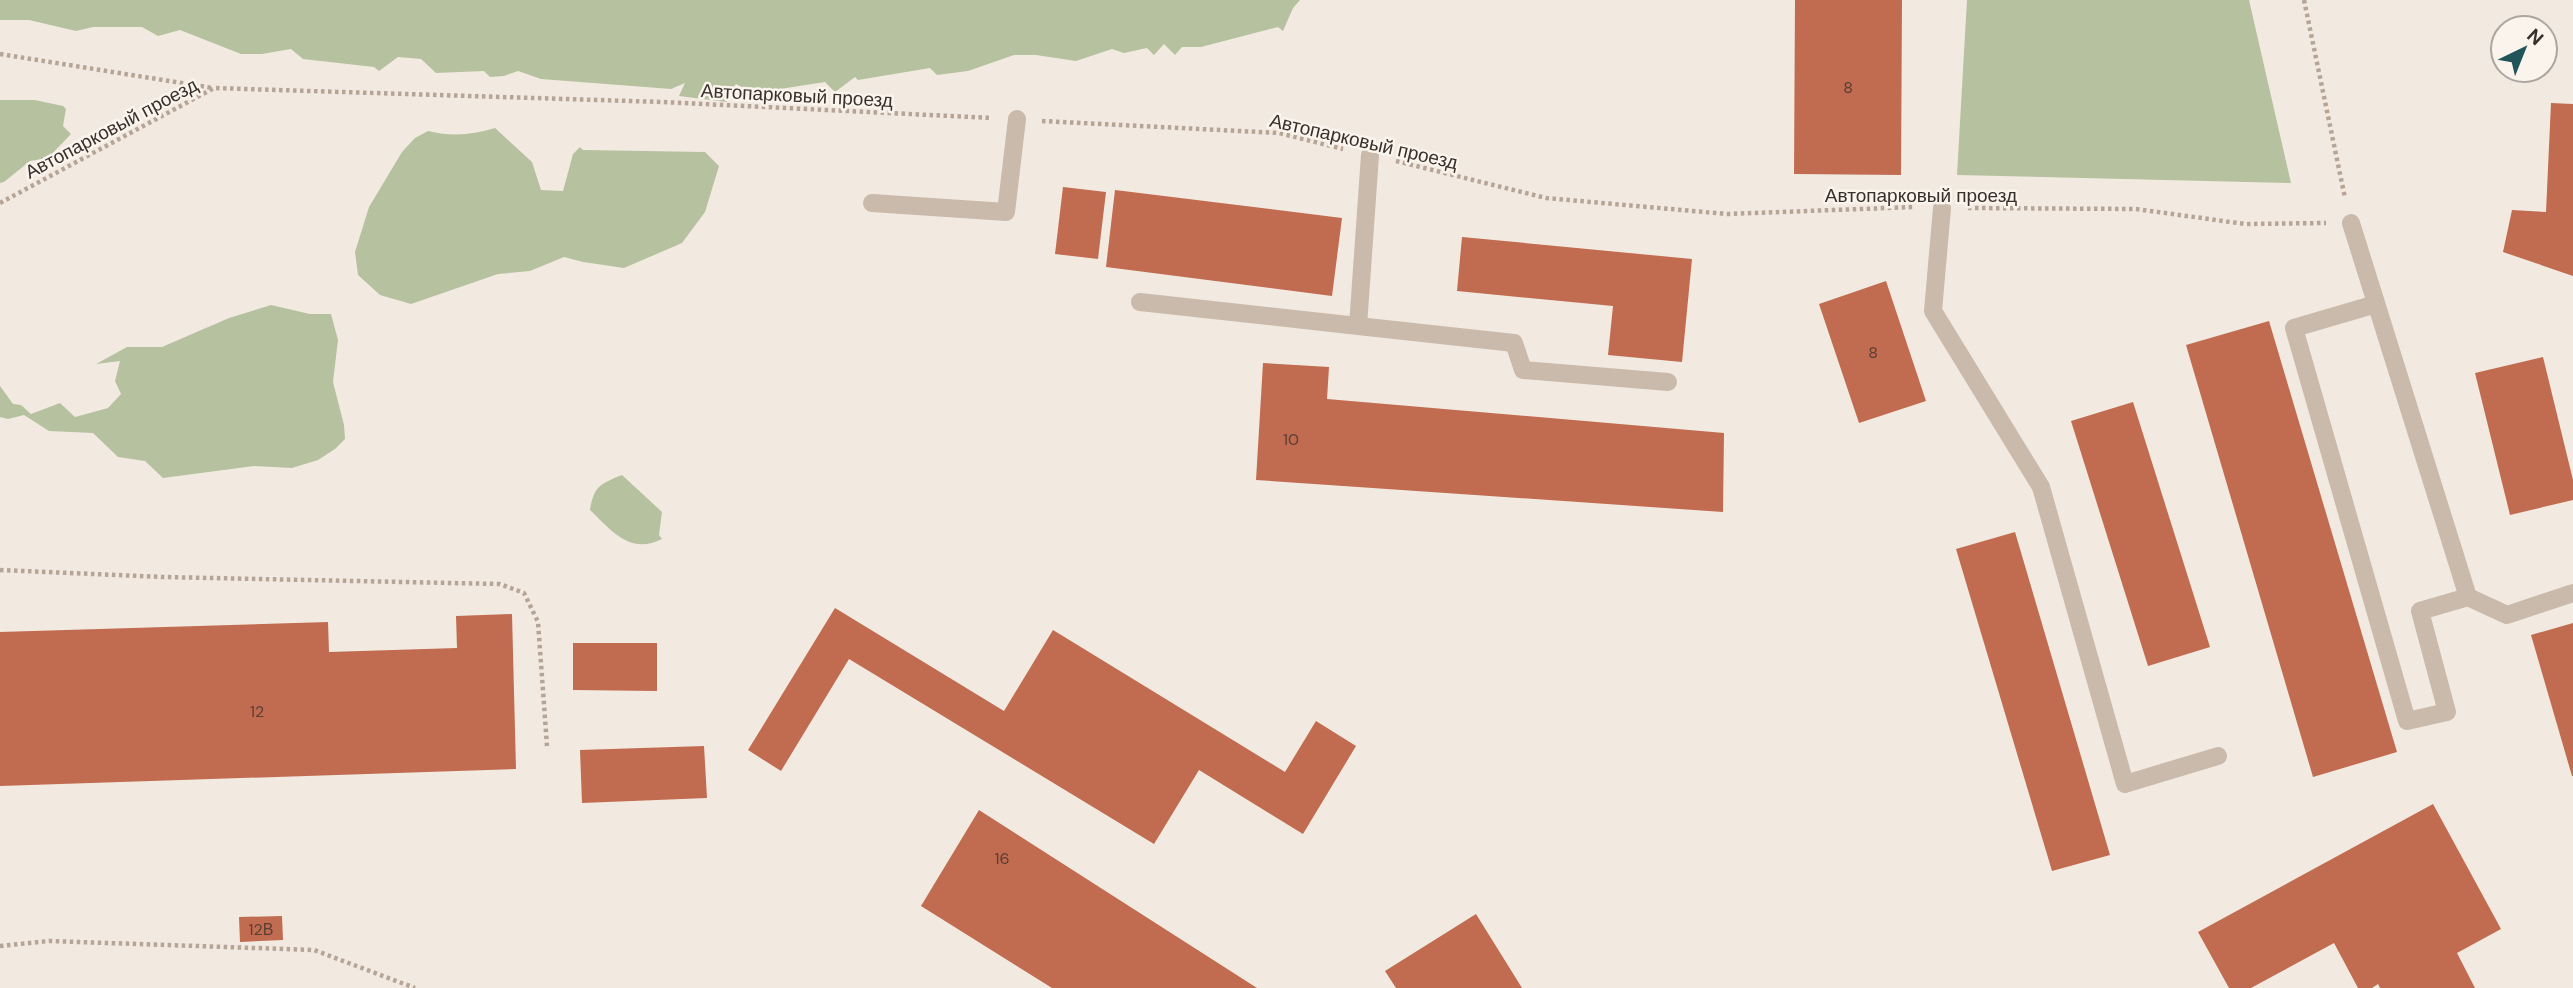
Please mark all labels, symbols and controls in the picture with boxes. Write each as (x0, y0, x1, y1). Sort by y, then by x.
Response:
north arrow (2489, 14, 2559, 84)
text: N (2522, 23, 2549, 51)
street label: Автопарковый проезд (20, 72, 202, 185)
house number: 8 (1843, 77, 1853, 98)
street label: Автопарковый проезд (700, 78, 894, 113)
street label: Автопарковый проезд (1267, 108, 1460, 175)
street label: Автопарковый проезд (1825, 183, 2017, 208)
house number: 8 (1868, 342, 1878, 363)
house number: 10 (1283, 429, 1299, 450)
house number: 12 (250, 701, 264, 722)
house number: 16 (994, 848, 1010, 869)
house number: 12В (249, 919, 273, 940)

